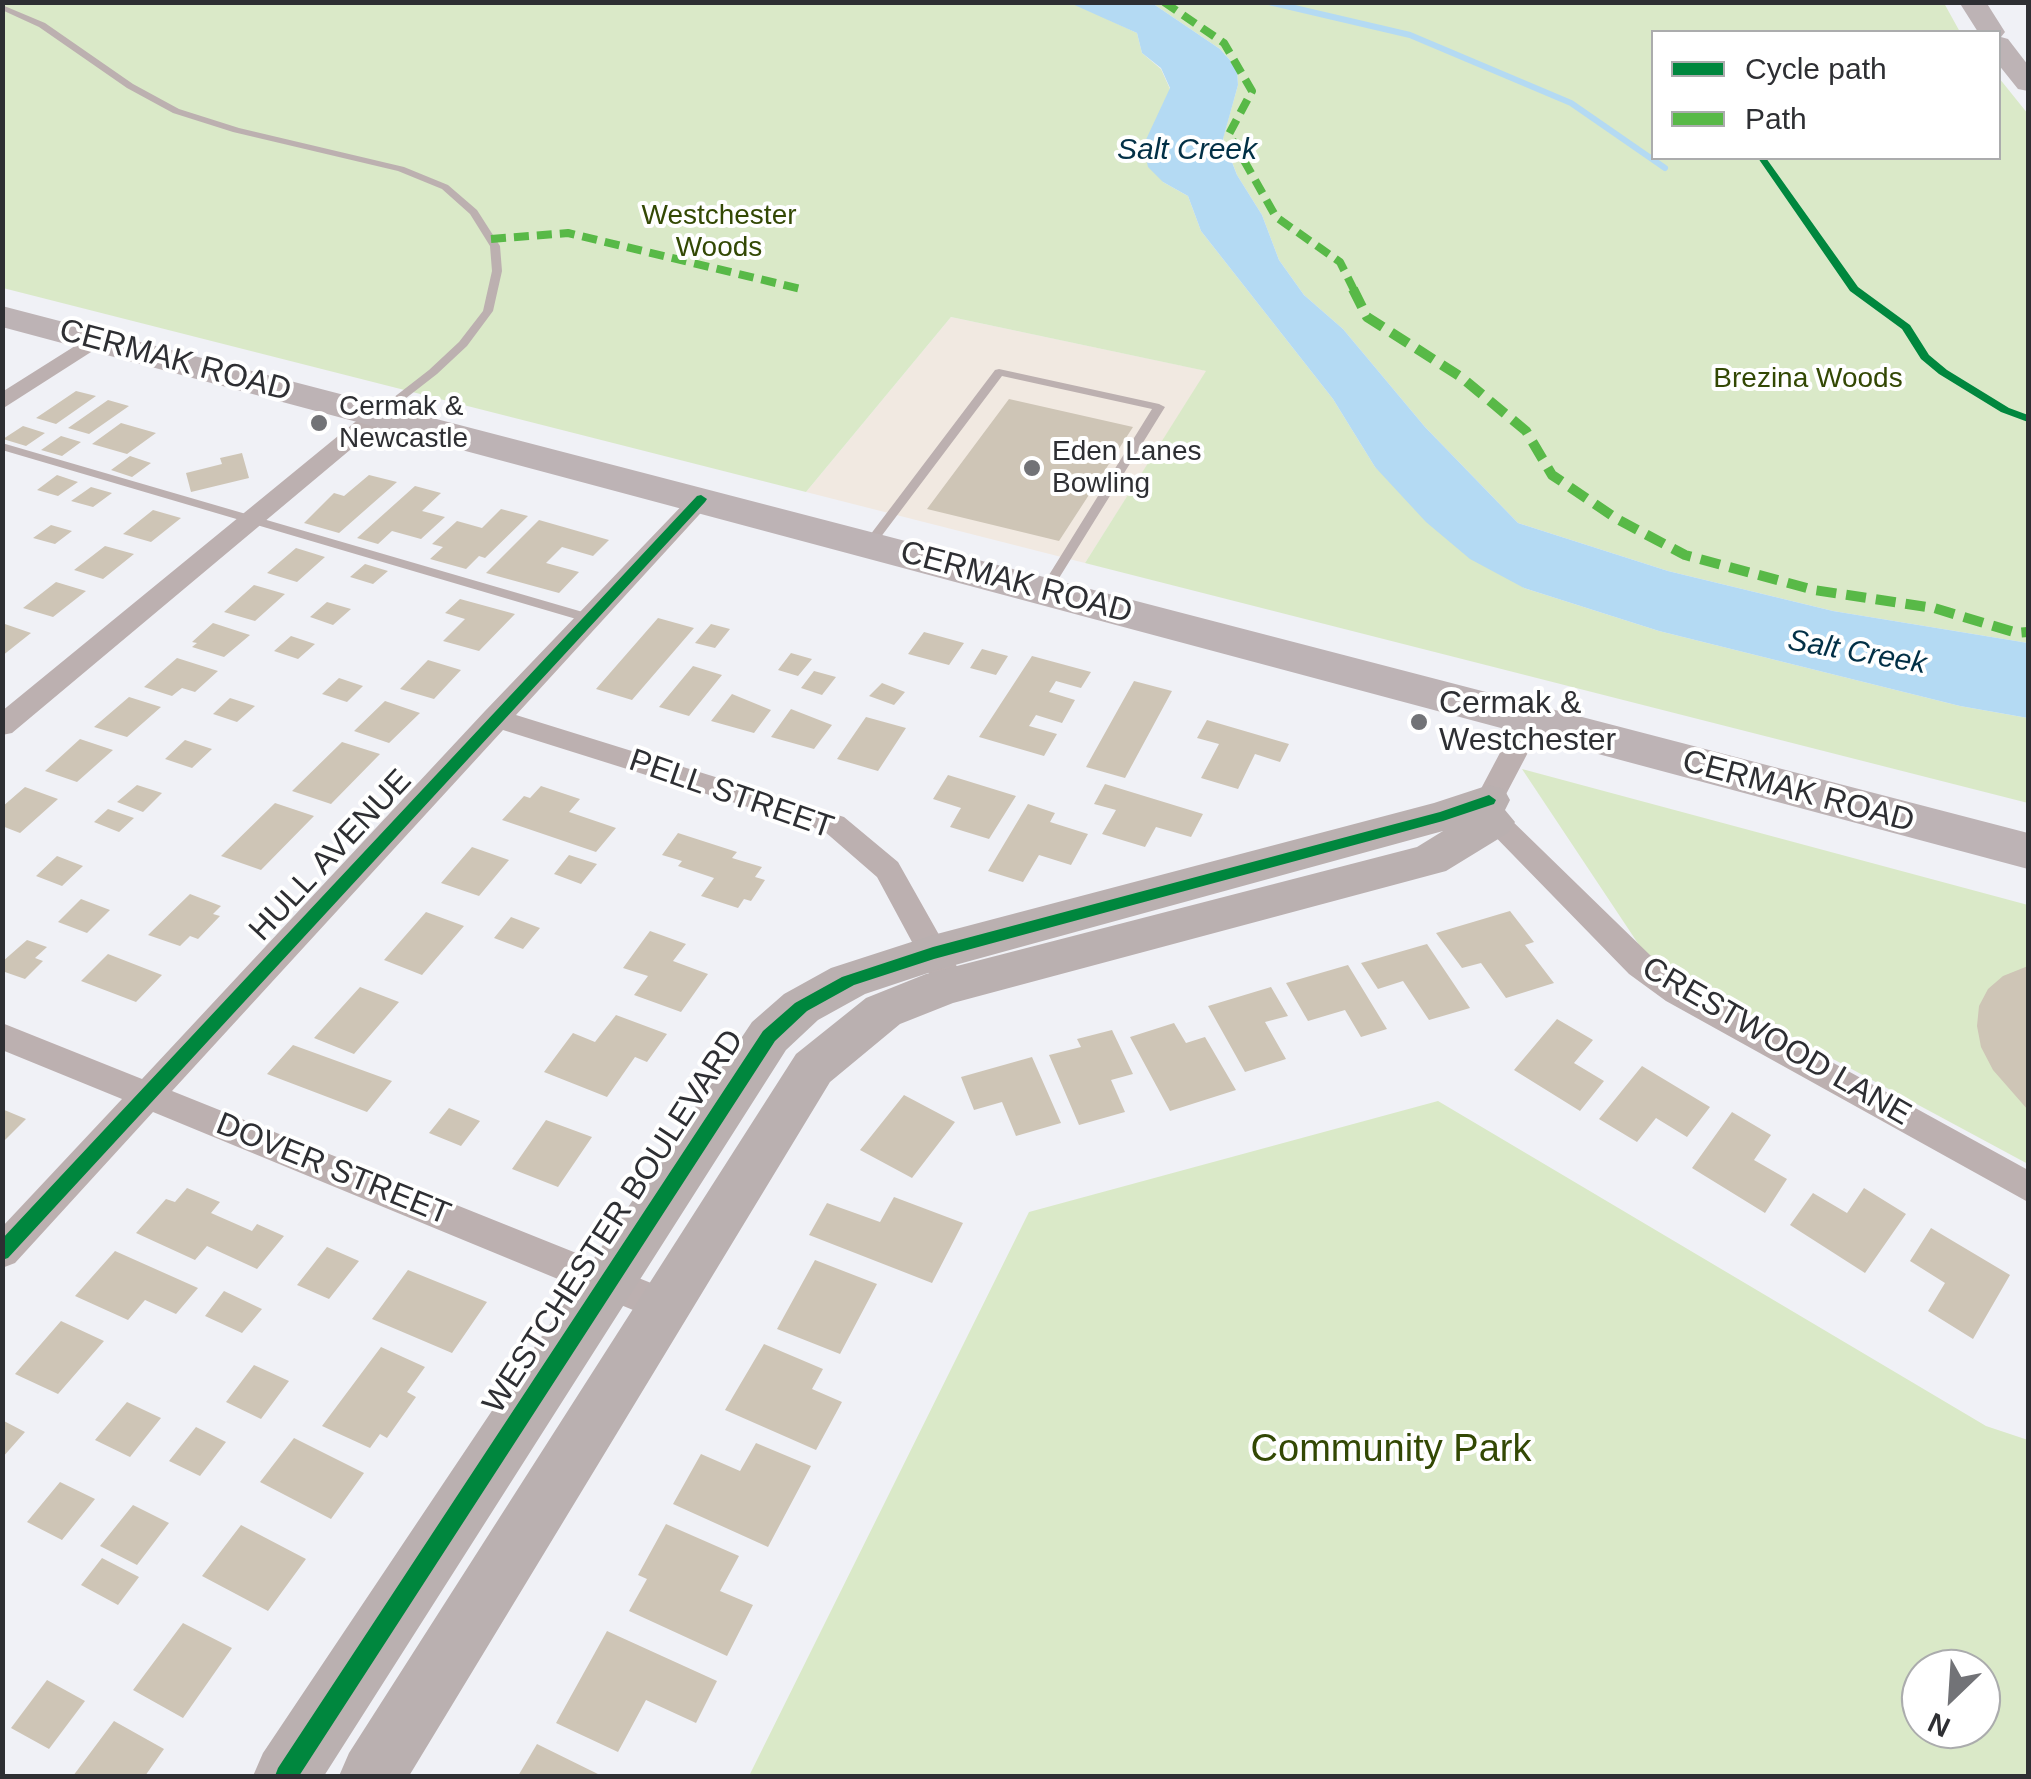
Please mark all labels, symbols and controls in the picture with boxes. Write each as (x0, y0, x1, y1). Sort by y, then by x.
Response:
legend (1651, 30, 2001, 160)
text: Cycle path (1745, 52, 1887, 85)
text: Path (1745, 102, 1807, 135)
water label: Salt Creek (1117, 133, 1257, 169)
park label: Westchester Woods (641, 199, 797, 265)
street label: CERMAK ROAD (55, 312, 295, 410)
park label: Brezina Woods (1713, 362, 1903, 396)
place label: Cermak & Newcastle (339, 390, 468, 456)
marker: Cermak & Newcastle (308, 412, 330, 434)
place label: Eden Lanes Bowling (1052, 435, 1201, 501)
marker: Eden Lanes Bowling (1021, 457, 1043, 479)
street label: CERMAK ROAD (896, 534, 1136, 632)
water label: Salt Creek (1785, 623, 1929, 683)
place label: Cermak & Westchester (1439, 685, 1616, 760)
marker: Cermak & Westchester (1408, 711, 1430, 733)
street label: PELL STREET (624, 742, 838, 848)
street label: CERMAK ROAD (1678, 743, 1918, 841)
street label: HULL AVENUE (242, 762, 420, 950)
street label: CRESTWOOD LANE (1635, 949, 1917, 1135)
street label: WESTCHESTER BOULEVARD (476, 1023, 752, 1421)
street label: DOVER STREET (210, 1106, 456, 1234)
park label: Community Park (1251, 1428, 1531, 1474)
north arrow (1901, 1649, 2001, 1749)
text: N (1923, 1707, 1955, 1743)

